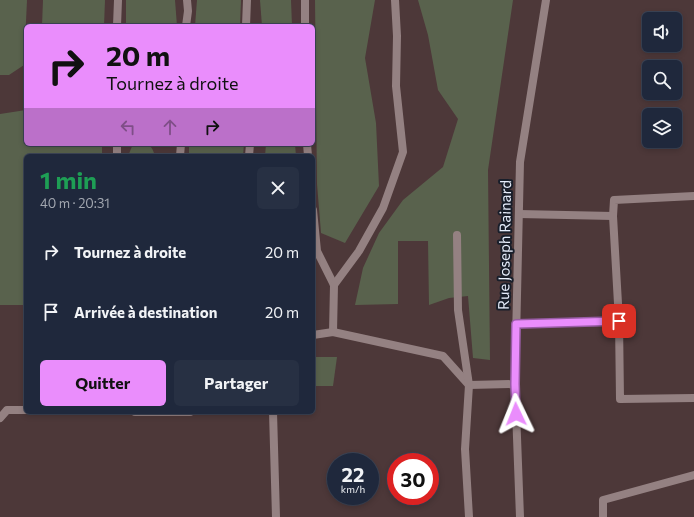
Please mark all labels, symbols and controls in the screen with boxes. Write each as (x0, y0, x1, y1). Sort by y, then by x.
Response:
map controls (642, 12, 682, 148)
button: sound (642, 12, 682, 52)
text: 20 m (106, 38, 170, 72)
icon: right (40, 40, 92, 92)
button: search (642, 60, 682, 100)
text: Tournez à droite (106, 72, 239, 94)
button: layers (642, 108, 682, 148)
icon: left (117, 116, 139, 138)
icon: ahead (159, 116, 181, 138)
icon: right (201, 116, 223, 138)
text: 1 min (40, 165, 97, 194)
button: close (257, 167, 299, 209)
street label: Rue Joseph Rainard (494, 180, 514, 310)
text: 40 m · 20:31 (40, 195, 110, 211)
icon: right (40, 241, 62, 263)
text: Tournez à droite (74, 243, 186, 261)
text: 20 m (265, 243, 299, 261)
icon: arrive (40, 301, 62, 323)
text: Arrivée à destination (74, 303, 217, 321)
text: 20 m (265, 303, 299, 321)
pin (602, 304, 636, 338)
icon: arrive (608, 310, 630, 332)
button: Quitter (40, 360, 166, 406)
button: Partager (174, 360, 299, 406)
position arrow (495, 393, 537, 435)
speed limit sign: 30 (387, 453, 439, 505)
text: 22 (342, 462, 364, 486)
text: km/h (341, 483, 365, 495)

